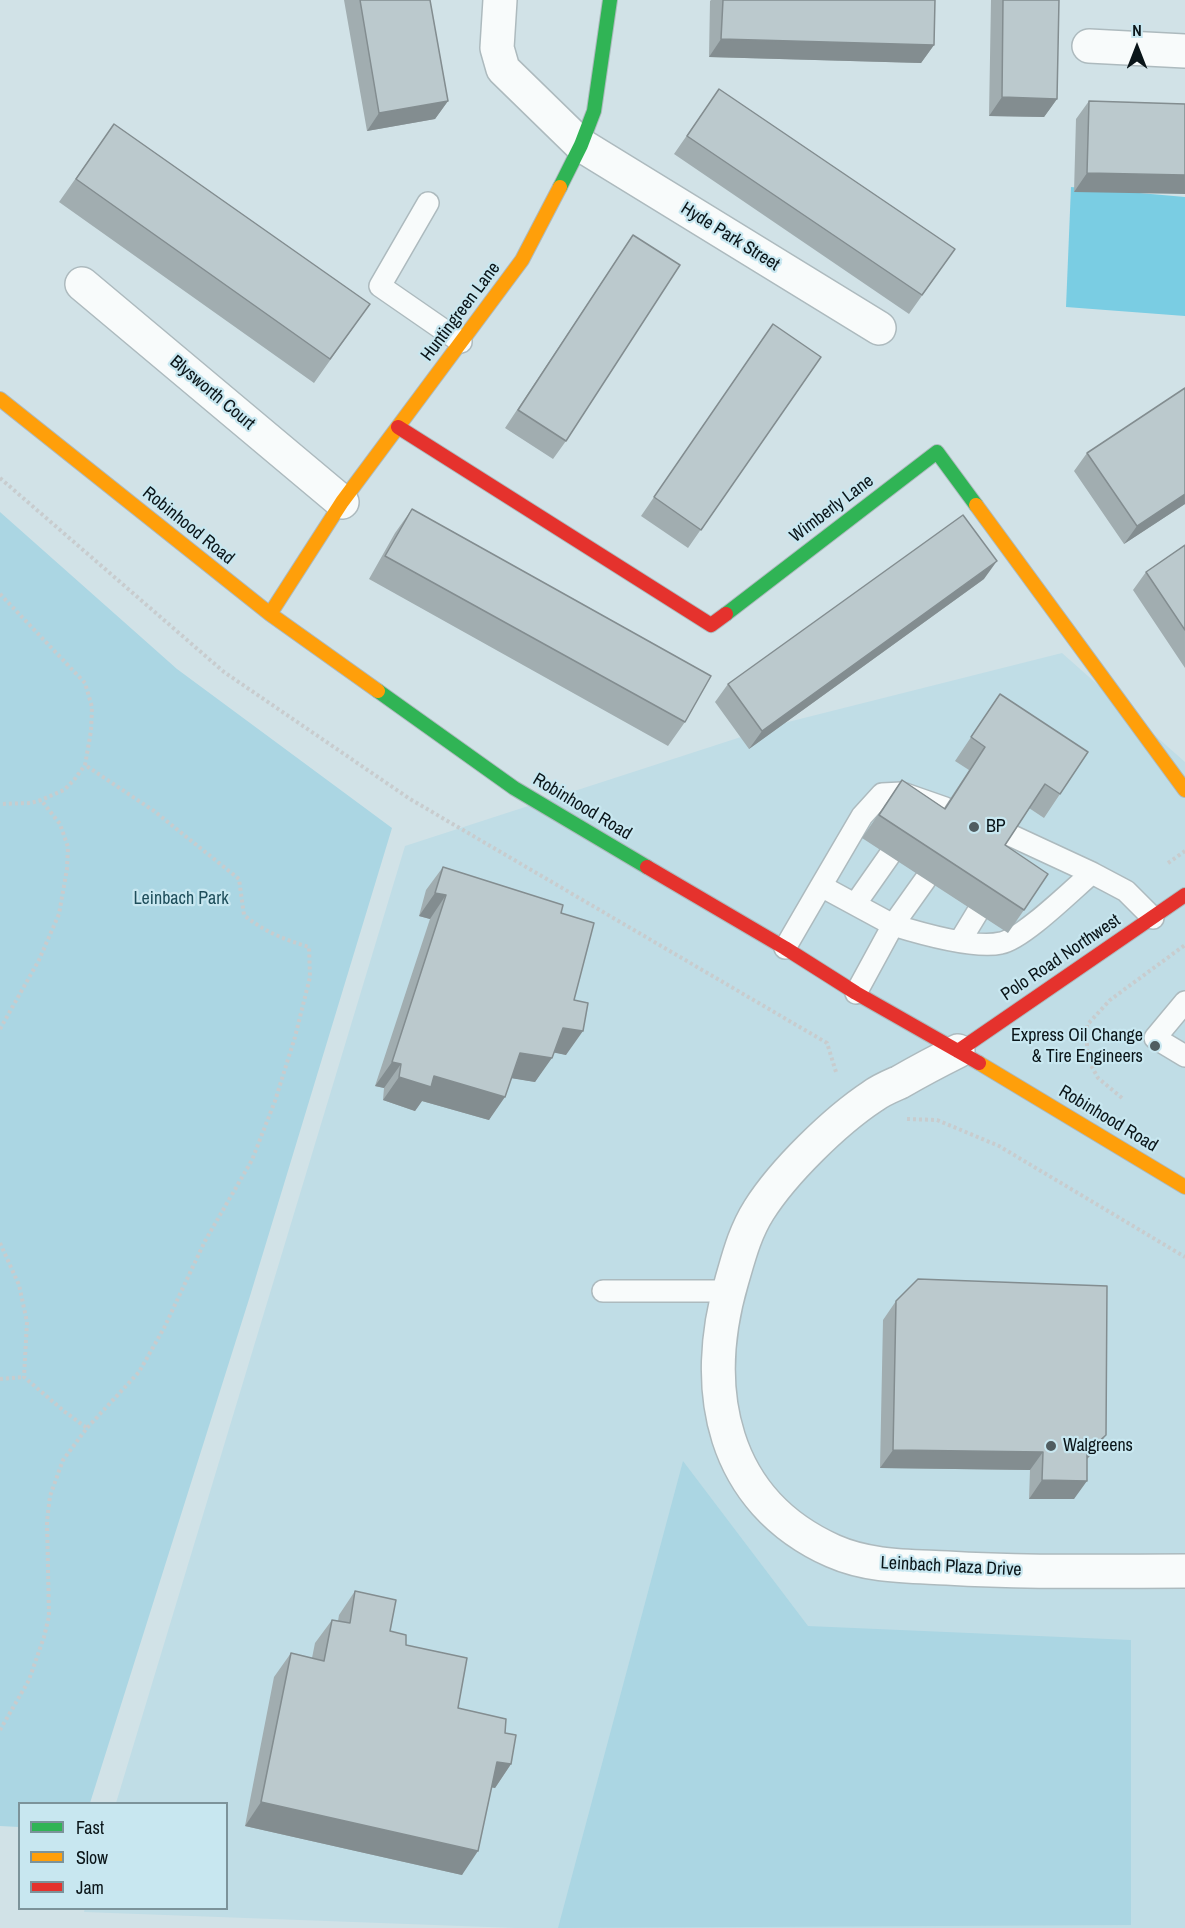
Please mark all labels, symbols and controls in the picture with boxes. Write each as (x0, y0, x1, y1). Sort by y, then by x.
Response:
north arrow (1107, 18, 1167, 78)
text: N (1132, 19, 1142, 41)
street label: Hyde Park Street (677, 198, 783, 276)
street label: Huntingreen Lane (417, 258, 505, 366)
street label: Blysworth Court (165, 351, 259, 435)
street label: Wimberly Lane (786, 471, 878, 547)
street label: Robinhood Road (138, 482, 238, 570)
street label: Robinhood Road (529, 769, 635, 845)
place label: BP (986, 816, 1006, 838)
marker: BP (967, 820, 981, 834)
park label: Leinbach Park (133, 888, 229, 910)
street label: Polo Road Northwest (997, 910, 1125, 1006)
place label: Express Oil Change & Tire Engineers (1011, 1025, 1143, 1068)
marker: Express Oil Change & Tire Engineers (1148, 1039, 1162, 1053)
street label: Robinhood Road (1055, 1081, 1161, 1157)
place label: Walgreens (1063, 1435, 1133, 1457)
marker: Walgreens (1044, 1439, 1058, 1453)
street label: Leinbach Plaza Drive (880, 1553, 1022, 1581)
legend (18, 1802, 228, 1910)
text: Fast (76, 1815, 104, 1840)
text: Slow (76, 1845, 108, 1870)
text: Jam (76, 1875, 104, 1900)

